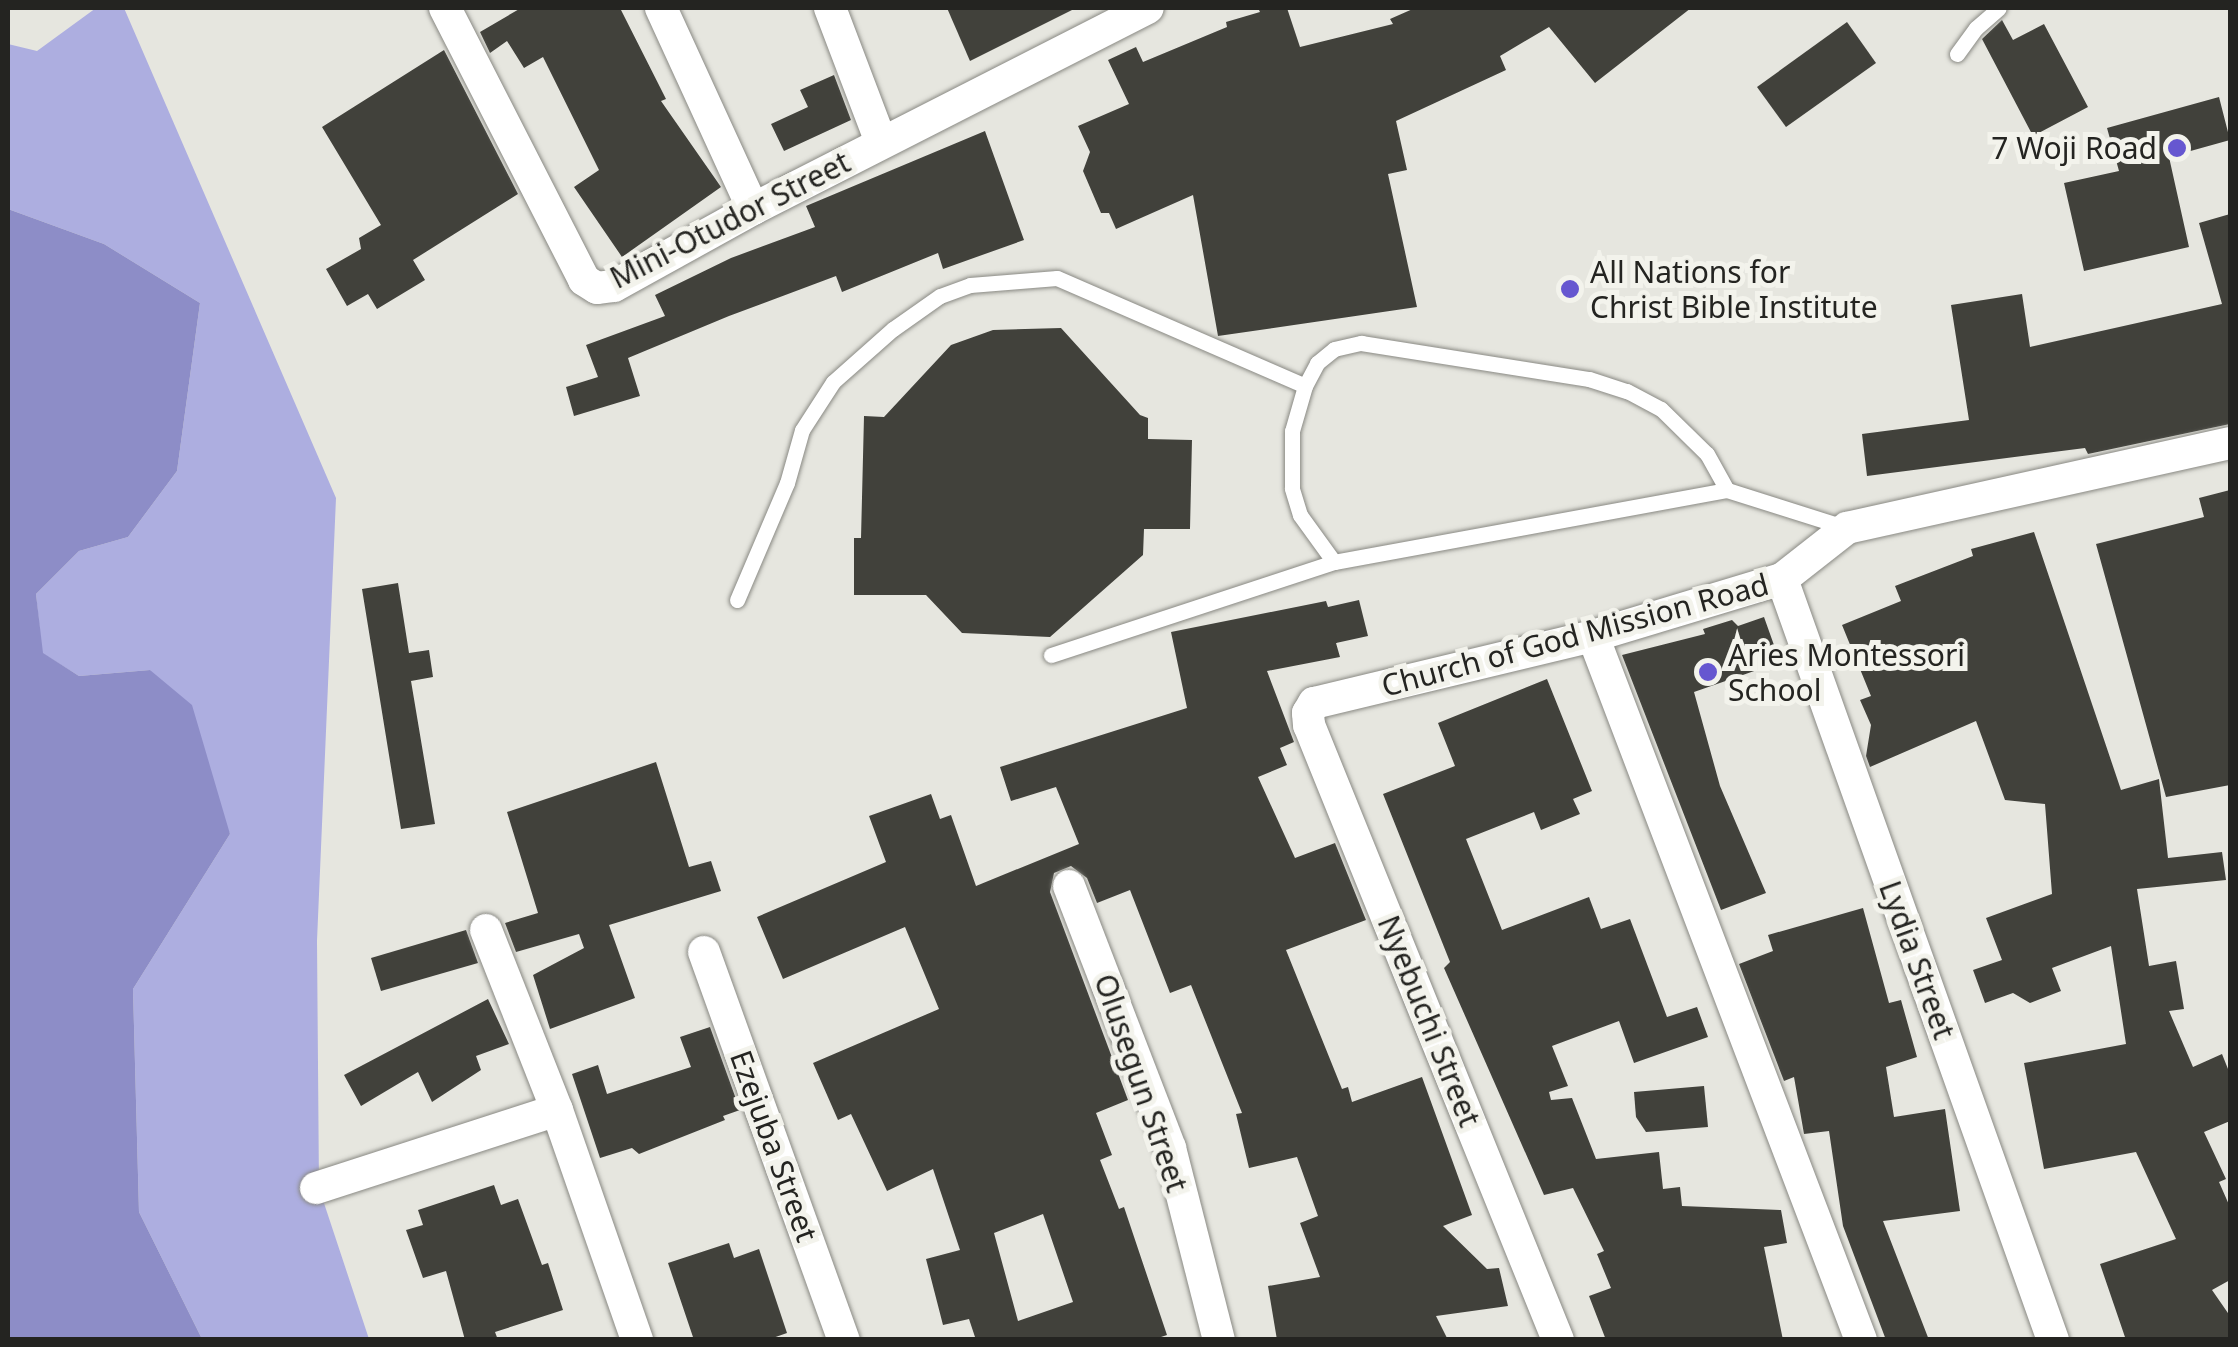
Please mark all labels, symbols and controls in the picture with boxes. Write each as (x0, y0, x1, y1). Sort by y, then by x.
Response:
place label: 7 Woji Road (1991, 130, 2157, 166)
marker: 7 Woji Road (2166, 137, 2188, 159)
street label: Mini-Otudor Street (604, 144, 856, 296)
place label: All Nations for Christ Bible Institute (1590, 254, 1878, 324)
marker: All Nations for Christ Bible Institute (1559, 278, 1581, 300)
street label: Church of God Mission Road (1378, 566, 1772, 704)
place label: Aries Montessori School (1728, 637, 1965, 708)
marker: Aries Montessori School (1697, 661, 1719, 683)
street label: Lydia Street (1872, 876, 1962, 1044)
street label: Nyebuchi Street (1370, 910, 1488, 1132)
street label: Olusegun Street (1087, 969, 1195, 1197)
street label: Ezejuba Street (723, 1045, 825, 1247)

